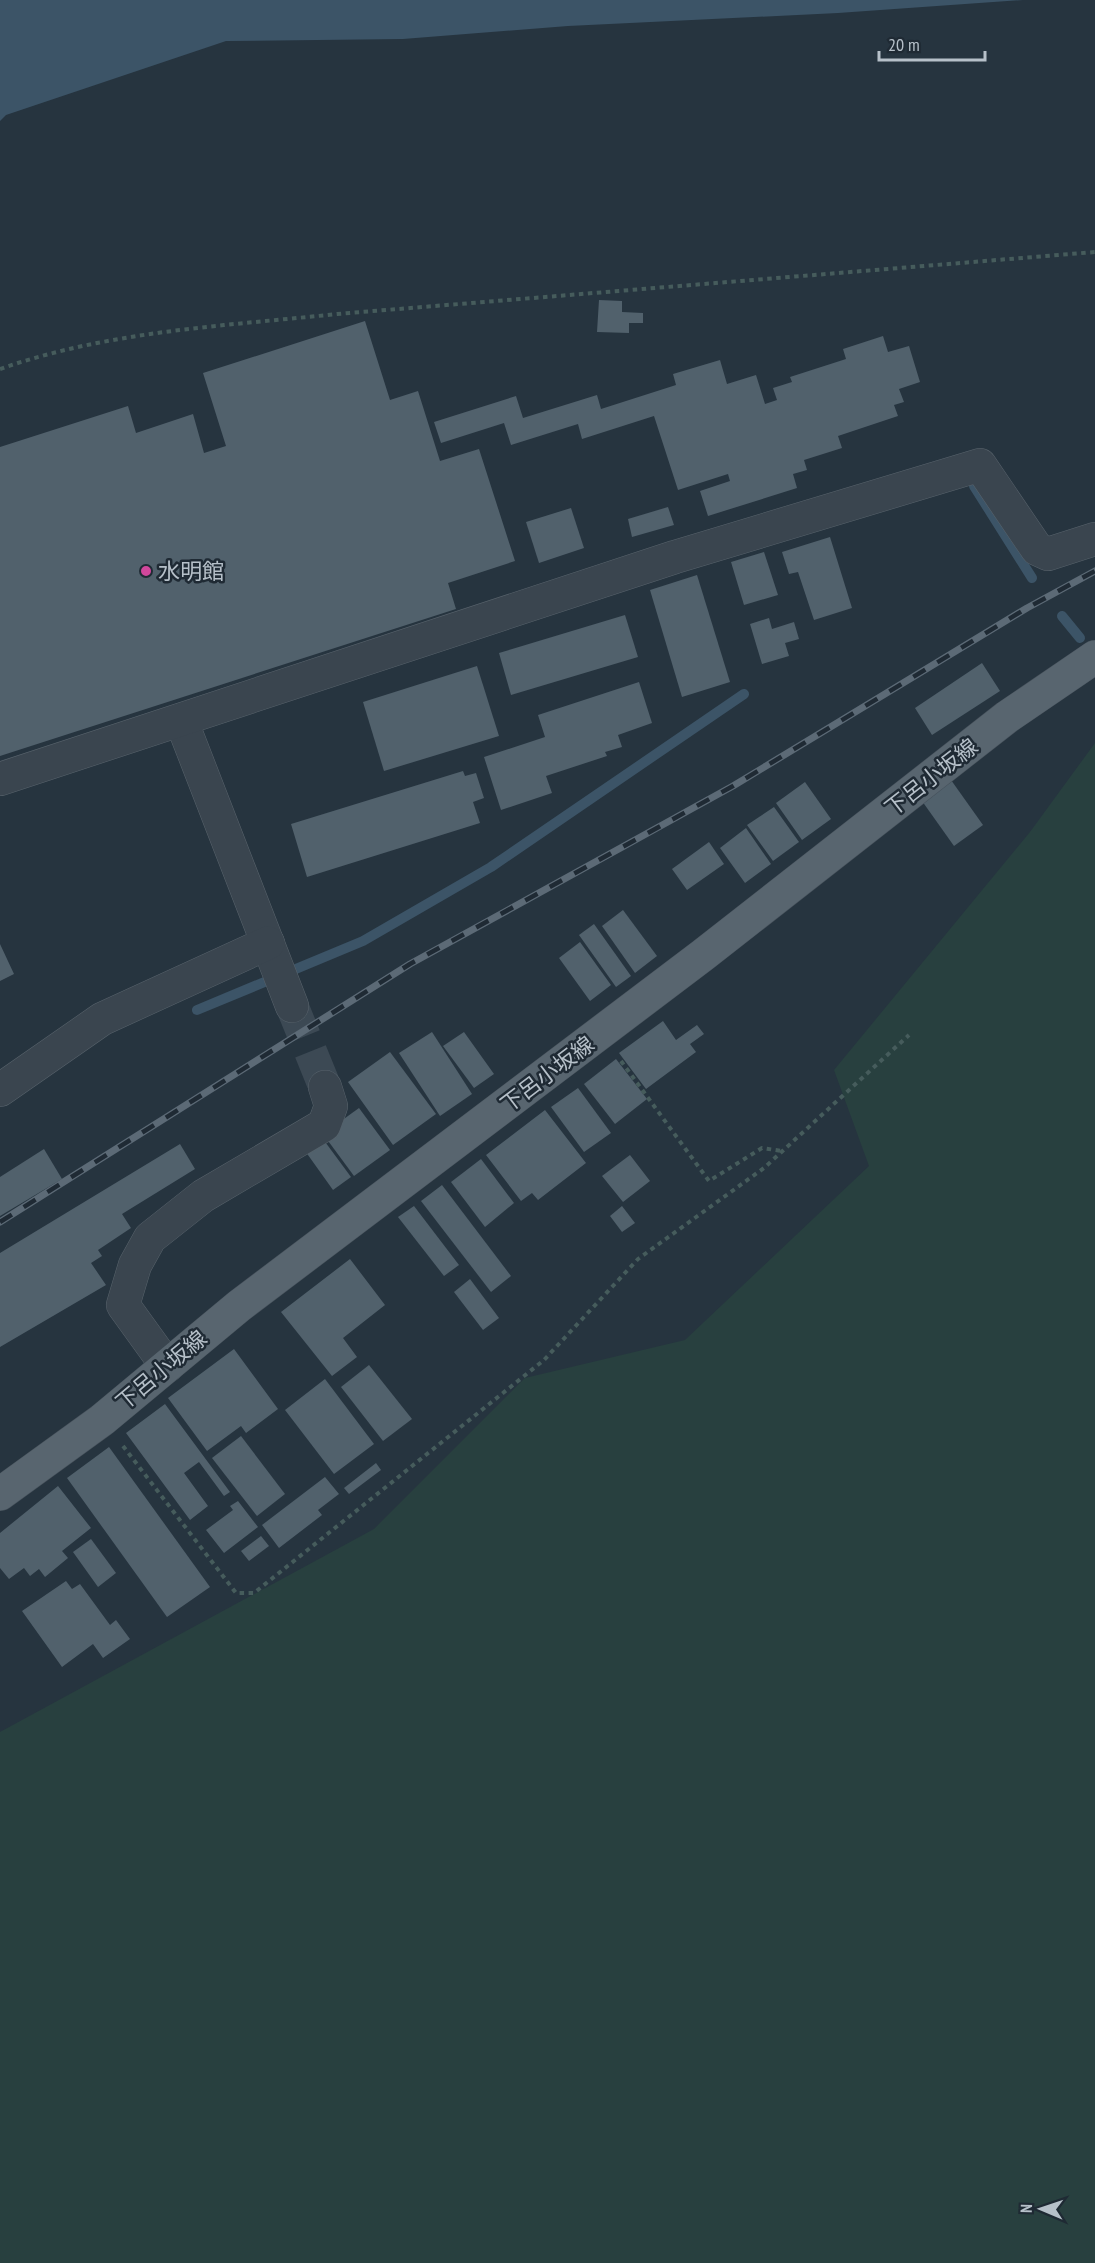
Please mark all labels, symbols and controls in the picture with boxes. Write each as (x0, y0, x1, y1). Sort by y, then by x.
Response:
scale bar (879, 24, 986, 62)
text: 20 m (888, 33, 920, 56)
place label: 水明館 (158, 557, 224, 585)
marker: 水明館 (139, 564, 153, 578)
street label: 下呂小坂線 (879, 732, 983, 822)
street label: 下呂小坂線 (495, 1030, 599, 1118)
street label: 下呂小坂線 (110, 1324, 212, 1416)
north arrow (1011, 2179, 1071, 2239)
text: N (1016, 2204, 1036, 2213)

